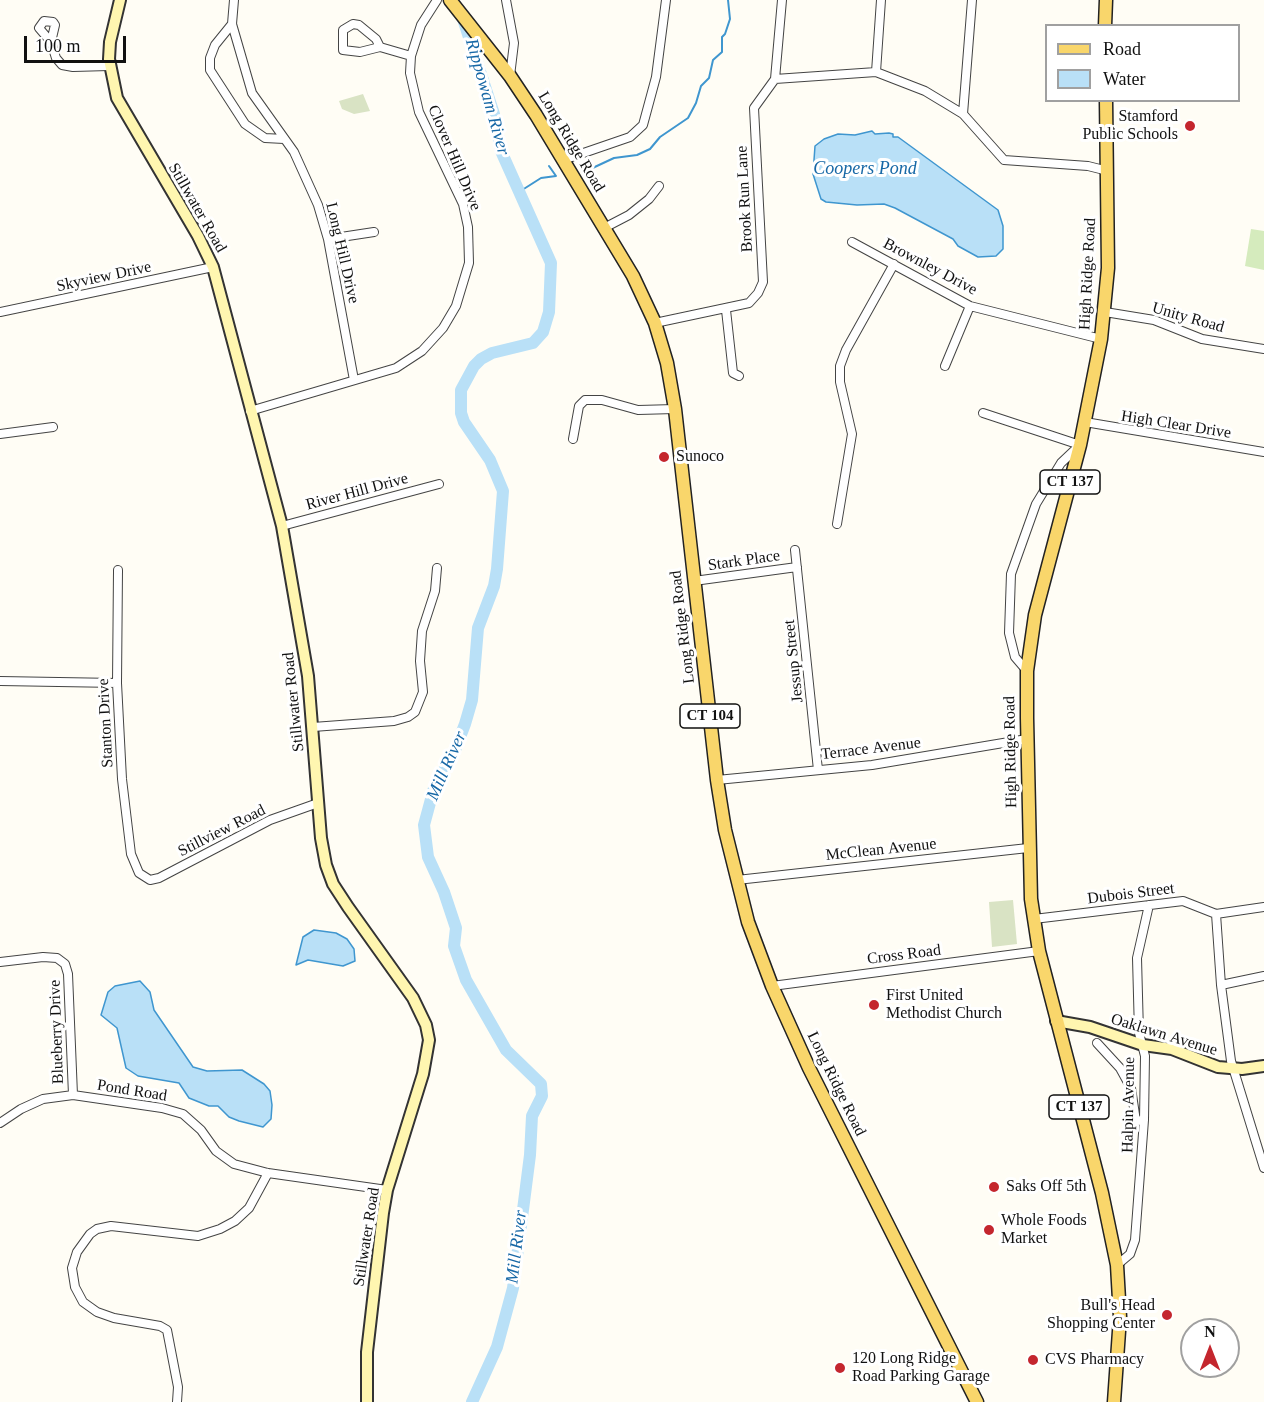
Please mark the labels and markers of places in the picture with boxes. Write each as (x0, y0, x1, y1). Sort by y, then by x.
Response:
place label: Stamford Public Schools (1082, 107, 1178, 145)
marker: Stamford Public Schools (1183, 119, 1197, 133)
place label: Sunoco (676, 447, 724, 467)
marker: Sunoco (657, 450, 671, 464)
place label: First United Methodist Church (886, 986, 1002, 1024)
marker: First United Methodist Church (867, 998, 881, 1012)
place label: Saks Off 5th (1006, 1177, 1087, 1197)
marker: Saks Off 5th (987, 1180, 1001, 1194)
place label: Whole Foods Market (1001, 1211, 1087, 1249)
marker: Whole Foods Market (982, 1223, 996, 1237)
place label: Bull's Head Shopping Center (1047, 1296, 1155, 1334)
marker: Bull's Head Shopping Center (1160, 1308, 1174, 1322)
place label: 120 Long Ridge Road Parking Garage (852, 1349, 990, 1387)
place label: CVS Pharmacy (1045, 1350, 1144, 1370)
marker: CVS Pharmacy (1026, 1353, 1040, 1367)
marker: 120 Long Ridge Road Parking Garage (833, 1361, 847, 1375)

